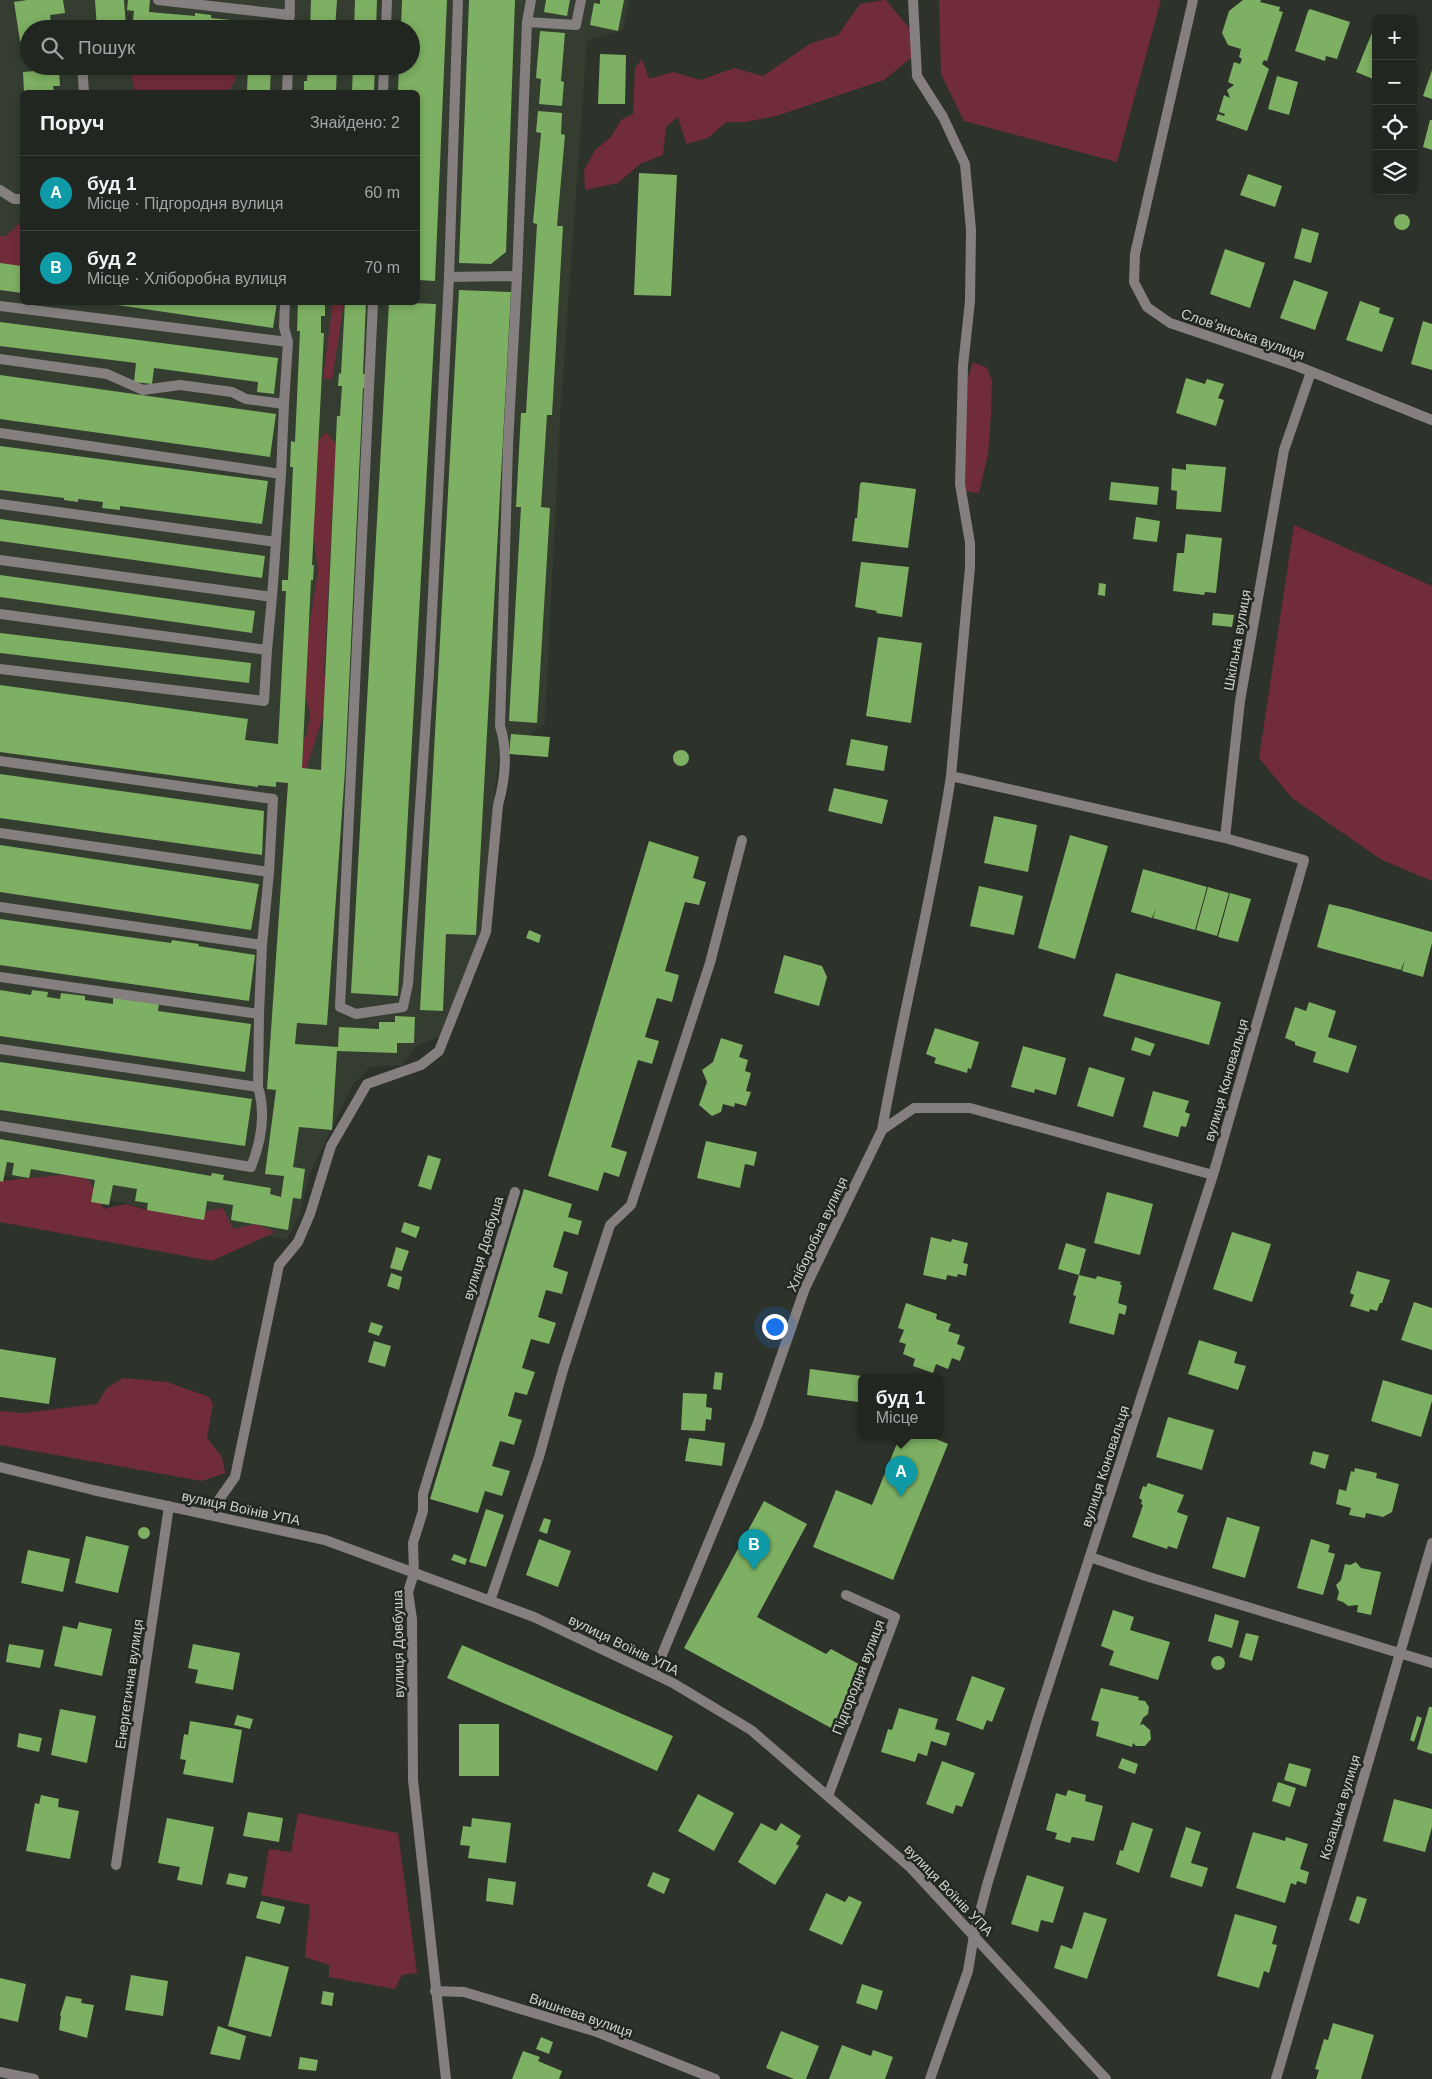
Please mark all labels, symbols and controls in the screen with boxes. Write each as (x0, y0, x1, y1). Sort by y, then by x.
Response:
map controls (1372, 15, 1417, 195)
button: + (1372, 15, 1417, 60)
search box (20, 20, 420, 75)
icon: search (38, 34, 66, 62)
text: Пошук (78, 37, 135, 58)
button: − (1372, 60, 1417, 105)
button: locate (1372, 105, 1417, 150)
text: Поруч (40, 111, 104, 134)
text: Знайдено: 2 (310, 114, 400, 131)
button: layers (1372, 150, 1417, 195)
text: буд 1 (87, 173, 137, 194)
text: A (50, 184, 62, 201)
text: 60 m (364, 184, 400, 201)
text: Місце · Підгородня вулиця (87, 195, 283, 212)
text: буд 2 (87, 248, 137, 269)
text: B (50, 259, 62, 276)
text: 70 m (364, 259, 400, 276)
text: Місце · Хліборобна вулиця (87, 270, 287, 287)
street label: Словʼянська вулиця (1179, 305, 1307, 363)
street label: Шкільна вулиця (1220, 588, 1254, 692)
street label: вулиця Коновальця (1201, 1017, 1251, 1143)
street label: Хліборобна вулиця (783, 1174, 851, 1294)
street label: вулиця Довбуша (460, 1194, 506, 1302)
your location (762, 1314, 788, 1340)
popup (858, 1374, 943, 1439)
text: буд 1 (876, 1387, 925, 1408)
street label: вулиця Коновальця (1078, 1403, 1132, 1529)
text: Місце (876, 1409, 919, 1426)
pin: A (885, 1456, 917, 1497)
street label: вулиця Воїнів УПА (180, 1488, 302, 1529)
pin: B (738, 1529, 770, 1570)
street label: вулиця Довбуша (389, 1590, 407, 1698)
street label: вулиця Воїнів УПА (566, 1611, 682, 1679)
street label: Підгородня вулиця (829, 1617, 887, 1737)
street label: Енергетична вулиця (112, 1618, 146, 1750)
street label: Козацька вулиця (1316, 1753, 1364, 1861)
street label: вулиця Воїнів УПА (901, 1841, 997, 1939)
street label: Вишнева вулиця (527, 1990, 635, 2040)

